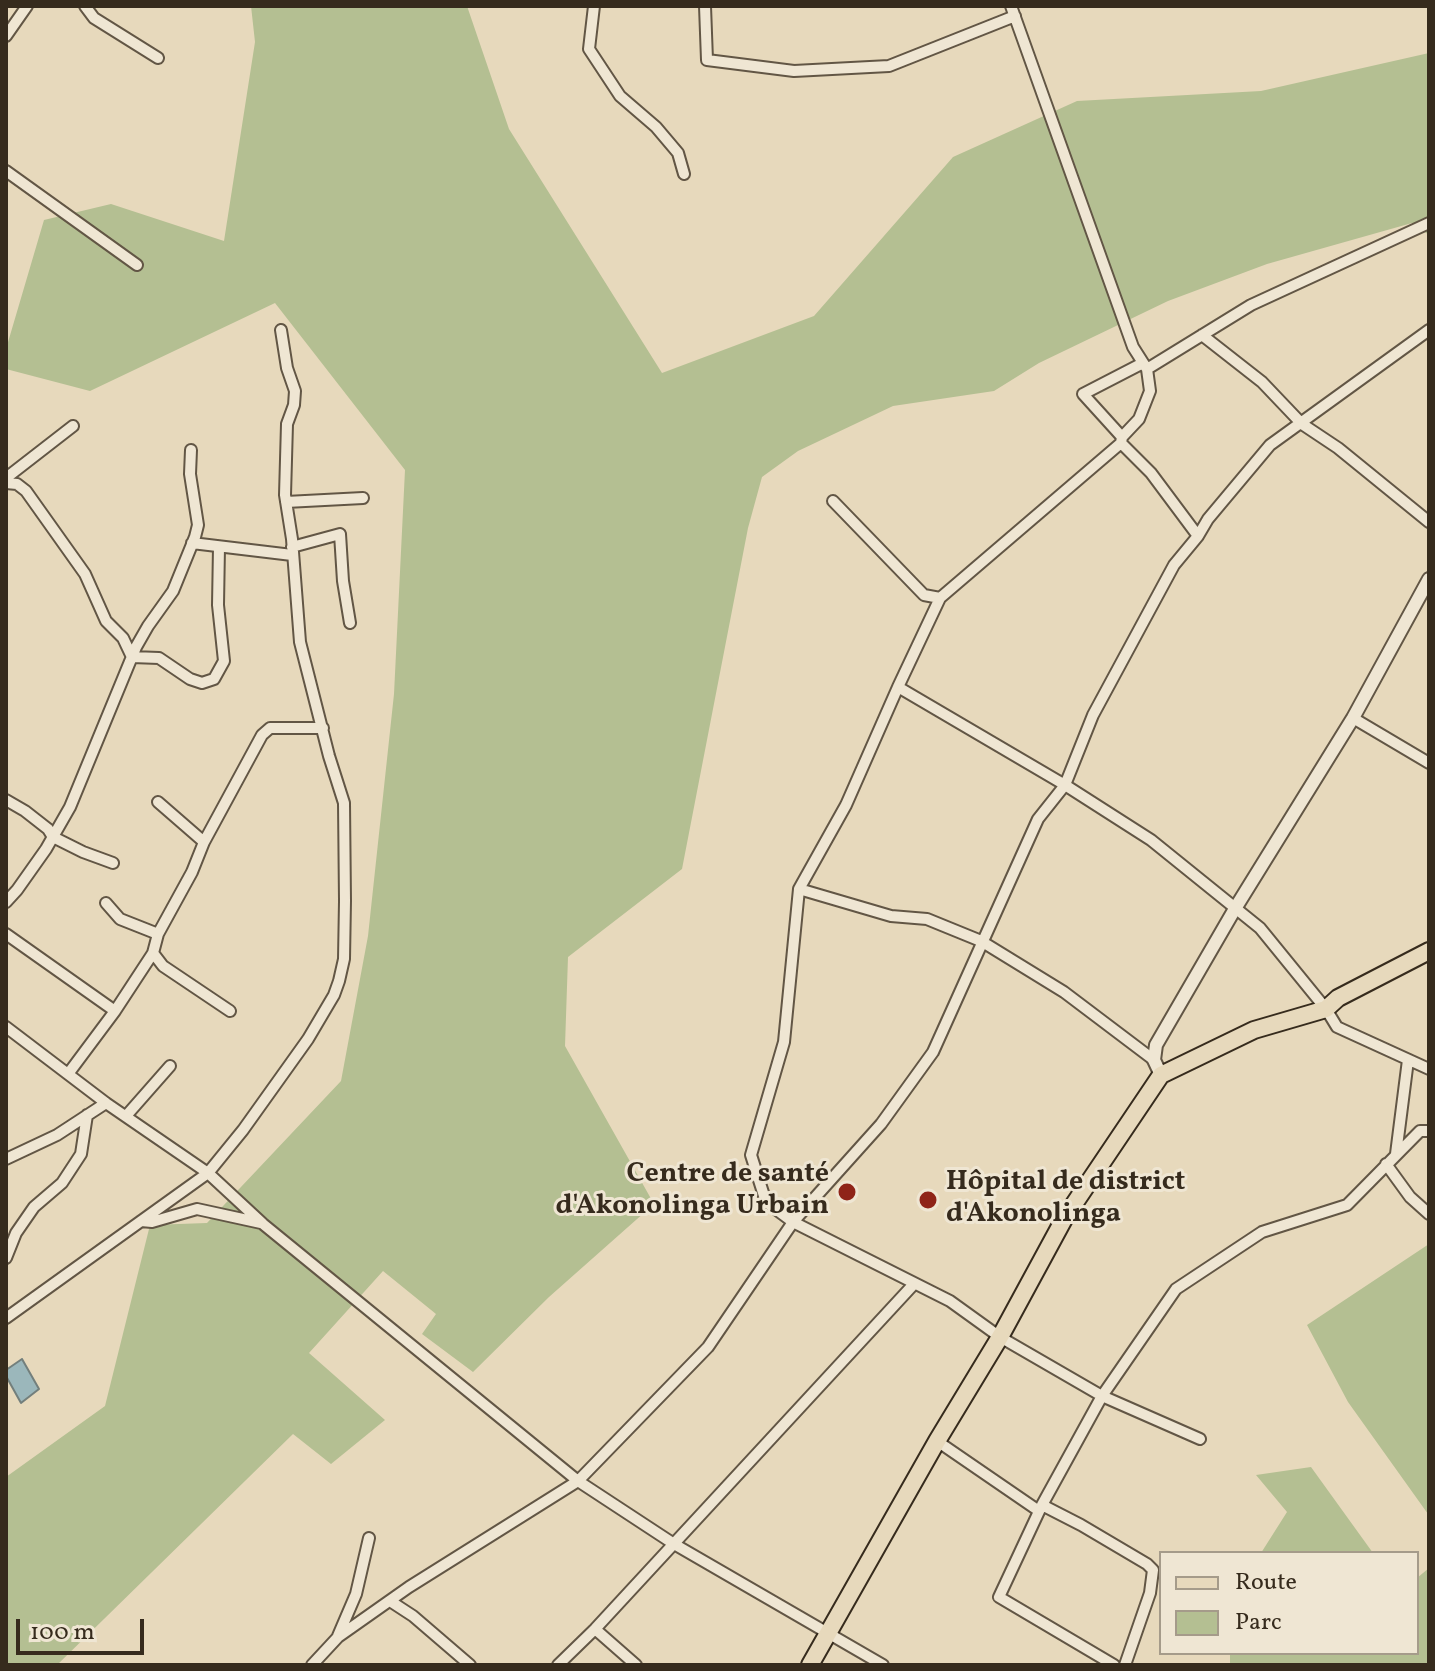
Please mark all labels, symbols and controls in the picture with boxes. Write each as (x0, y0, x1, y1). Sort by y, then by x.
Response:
place label: Centre de santé d'Akonolinga Urbain (555, 1159, 829, 1225)
place label: Hôpital de district d'Akonolinga (946, 1167, 1185, 1233)
marker: Centre de santé d'Akonolinga Urbain (836, 1181, 858, 1203)
marker: Hôpital de district d'Akonolinga (917, 1189, 939, 1211)
legend (1159, 1551, 1419, 1655)
text: Route (1235, 1566, 1297, 1600)
scale bar (20, 1603, 148, 1653)
text: Parc (1235, 1606, 1282, 1640)
text: 100 m (30, 1616, 95, 1650)

